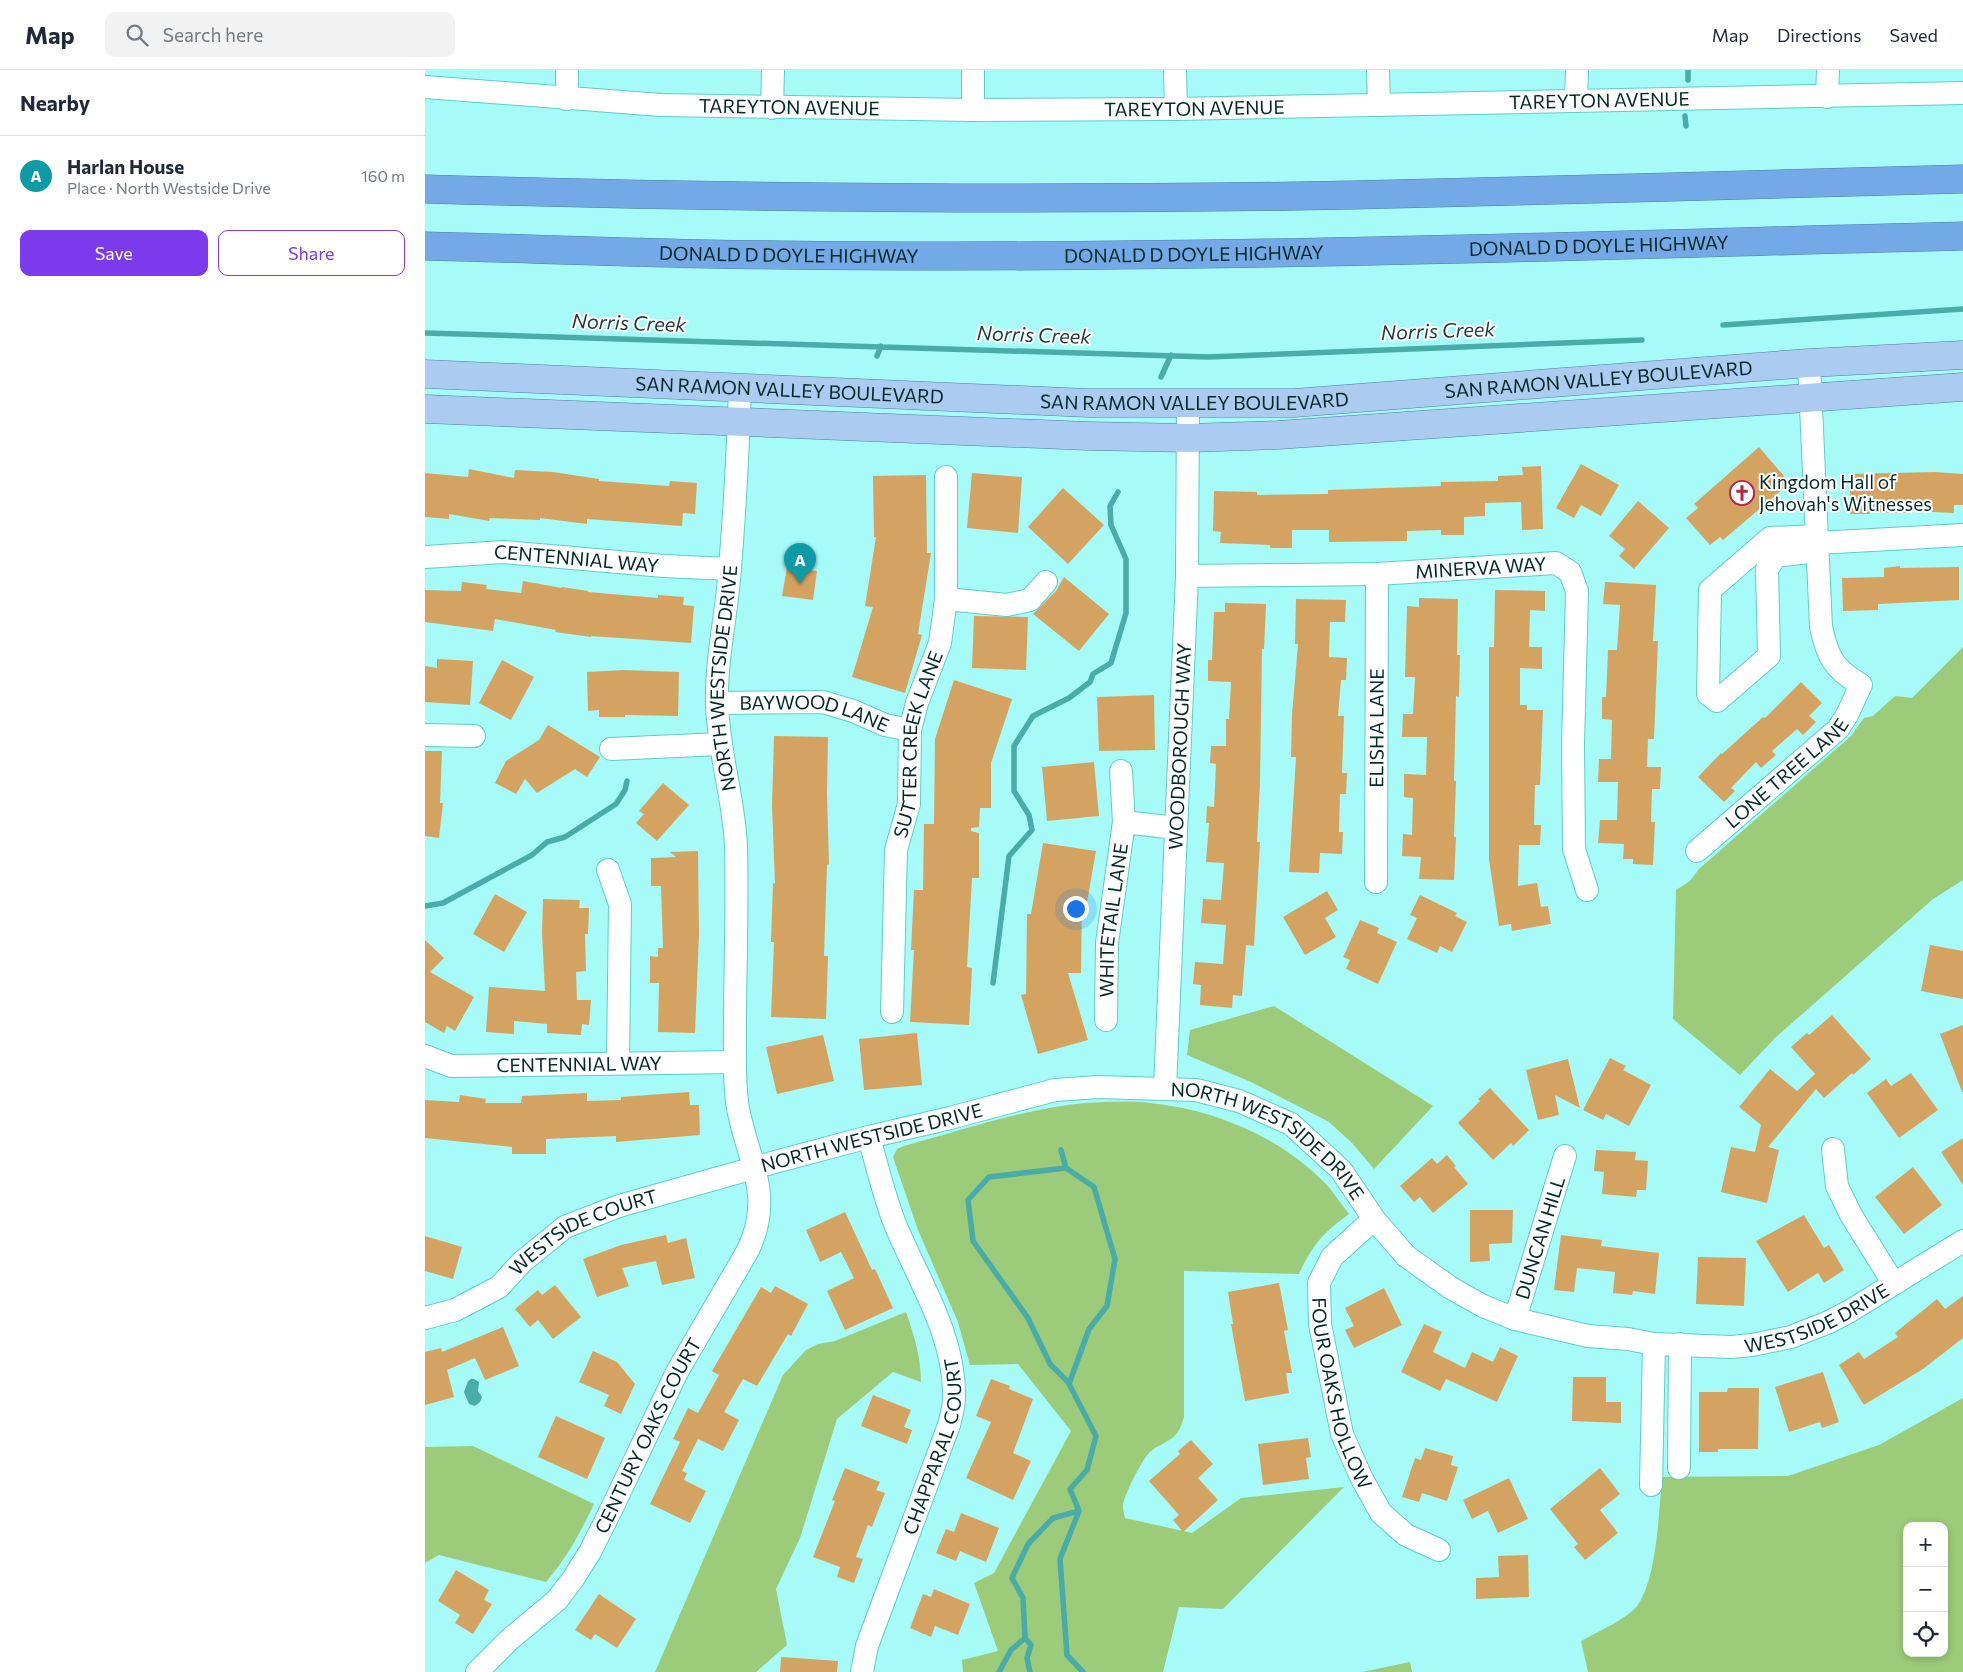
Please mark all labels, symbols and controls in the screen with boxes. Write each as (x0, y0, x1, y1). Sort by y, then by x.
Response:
search box (105, 12, 455, 57)
text: Map (25, 20, 75, 49)
icon: search (123, 21, 151, 49)
text: Search here (163, 23, 263, 46)
text: Map (1712, 24, 1749, 46)
text: Directions (1777, 24, 1861, 46)
text: Saved (1889, 24, 1938, 46)
street label: TAREYTON AVENUE (1509, 87, 1690, 113)
text: Nearby (20, 90, 90, 115)
street label: TAREYTON AVENUE (699, 94, 880, 120)
street label: TAREYTON AVENUE (1104, 95, 1285, 120)
text: Harlan House (67, 155, 184, 178)
text: A (30, 166, 42, 185)
text: 160 m (361, 166, 405, 185)
text: Place · North Westside Drive (67, 178, 271, 197)
button: Save (20, 230, 208, 276)
button: Share (218, 230, 405, 276)
street label: DONALD D DOYLE HIGHWAY (1469, 230, 1729, 260)
street label: DONALD D DOYLE HIGHWAY (1064, 240, 1324, 267)
street label: DONALD D DOYLE HIGHWAY (659, 241, 919, 267)
water label: Norris Creek (571, 308, 688, 336)
water label: Norris Creek (1380, 316, 1497, 344)
water label: Norris Creek (976, 320, 1093, 348)
street label: SAN RAMON VALLEY BOULEVARD (1444, 355, 1753, 402)
street label: SAN RAMON VALLEY BOULEVARD (635, 371, 944, 408)
street label: SAN RAMON VALLEY BOULEVARD (1040, 387, 1349, 414)
place label: Kingdom Hall of Jehovah's Witnesses (1759, 470, 1932, 515)
church icon: Kingdom Hall of Jehovah's Witnesses (1729, 480, 1755, 506)
street label: CENTENNIAL WAY (493, 540, 660, 577)
pin: A (784, 543, 816, 584)
street label: MINERVA WAY (1414, 552, 1547, 583)
street label: NORTH WESTSIDE DRIVE (705, 564, 741, 793)
street label: WOODBOROUGH WAY (1163, 642, 1195, 850)
street label: SUTTER CREEK LANE (888, 647, 947, 840)
street label: ELISHA LANE (1364, 668, 1388, 788)
street label: BAYWOOD LANE (739, 690, 893, 736)
street label: LONE TREE LANE (1720, 714, 1853, 833)
street label: WHITETAIL LANE (1094, 842, 1132, 998)
your location (1063, 896, 1089, 922)
street label: CENTENNIAL WAY (496, 1051, 662, 1076)
street label: NORTH WESTSIDE DRIVE (1170, 1077, 1370, 1204)
street label: NORTH WESTSIDE DRIVE (758, 1098, 985, 1176)
street label: DUNCAN HILL (1510, 1173, 1569, 1302)
street label: WESTSIDE COURT (504, 1184, 660, 1280)
street label: WESTSIDE DRIVE (1742, 1278, 1893, 1357)
street label: FOUR OAKS HOLLOW (1308, 1297, 1377, 1493)
street label: CENTURY OAKS COURT (589, 1333, 706, 1537)
street label: CHAPPARAL COURT (897, 1356, 966, 1538)
map controls (1903, 1522, 1948, 1657)
button: + (1903, 1522, 1948, 1567)
button: − (1903, 1567, 1948, 1612)
button: locate (1903, 1612, 1948, 1657)

